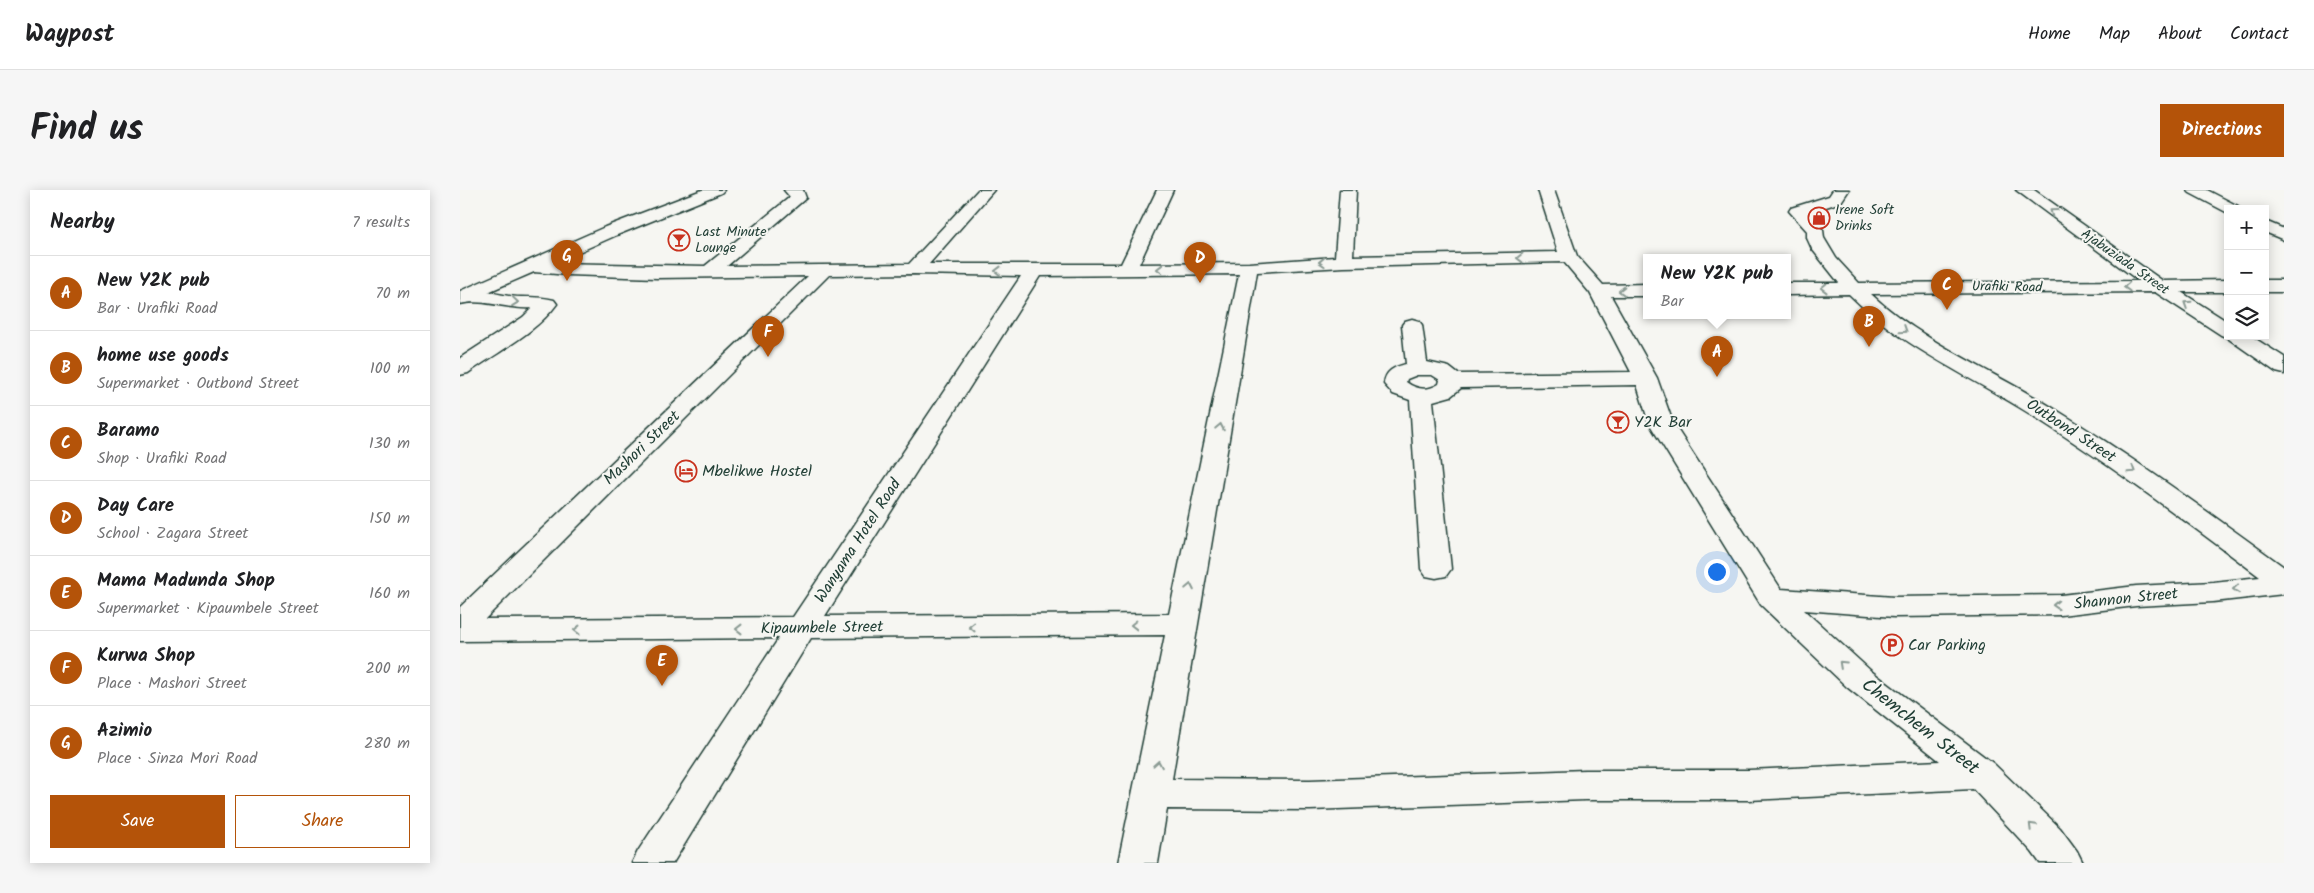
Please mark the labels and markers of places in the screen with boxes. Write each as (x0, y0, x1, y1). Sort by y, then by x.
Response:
place label: Irene Soft Drinks (1835, 199, 1895, 237)
shop icon: Irene Soft Drinks (1807, 206, 1831, 230)
place label: Last Minute Lounge (695, 221, 767, 259)
bar icon: Last Minute Lounge (667, 228, 691, 252)
pin: G (551, 240, 583, 281)
pin: D (1184, 242, 1216, 283)
pin: C (1931, 269, 1963, 310)
pin: B (1853, 306, 1885, 347)
pin: F (752, 316, 784, 357)
pin: A (1701, 336, 1733, 377)
bar icon: Y2K Bar (1606, 410, 1630, 434)
place label: Y2K Bar (1634, 410, 1693, 435)
hotel icon: Mbelikwe Hostel (674, 459, 698, 483)
place label: Mbelikwe Hostel (702, 459, 812, 484)
parking icon: Car Parking (1880, 633, 1904, 657)
place label: Car Parking (1908, 633, 1986, 658)
pin: E (646, 645, 678, 686)

